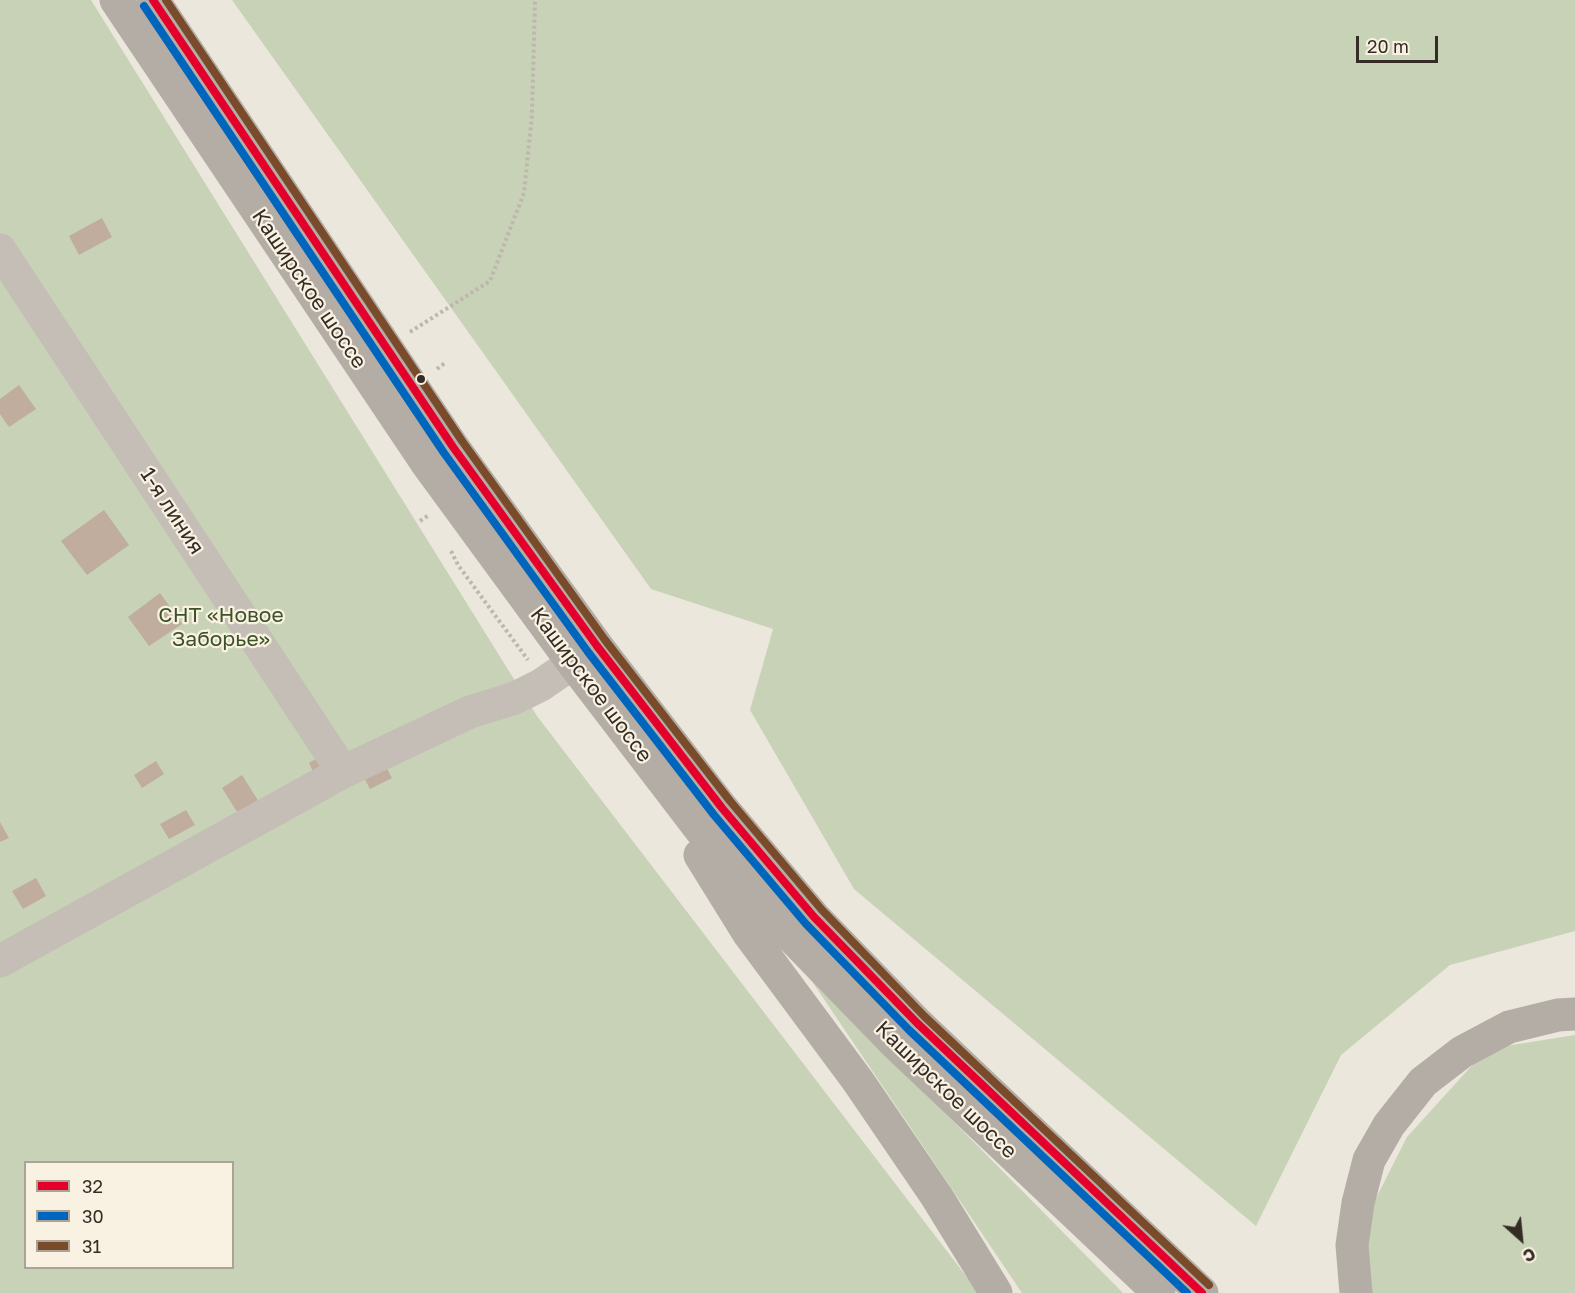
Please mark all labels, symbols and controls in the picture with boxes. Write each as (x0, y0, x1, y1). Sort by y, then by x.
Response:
scale bar (1359, 24, 1442, 62)
text: 20 m (1367, 35, 1409, 57)
street label: Каширское шоссе (246, 204, 372, 374)
unlabelled marker (415, 373, 427, 385)
street label: 1-я линия (135, 463, 209, 559)
park label: СНТ «Новое Заборье» (158, 602, 284, 652)
street label: Каширское шоссе (525, 603, 657, 767)
street label: Каширское шоссе (870, 1016, 1022, 1164)
legend (24, 1161, 234, 1269)
text: 32 (82, 1175, 103, 1197)
text: 30 (82, 1205, 104, 1227)
north arrow (1491, 1209, 1551, 1269)
text: 31 (82, 1235, 101, 1257)
text: С (1520, 1244, 1539, 1267)

